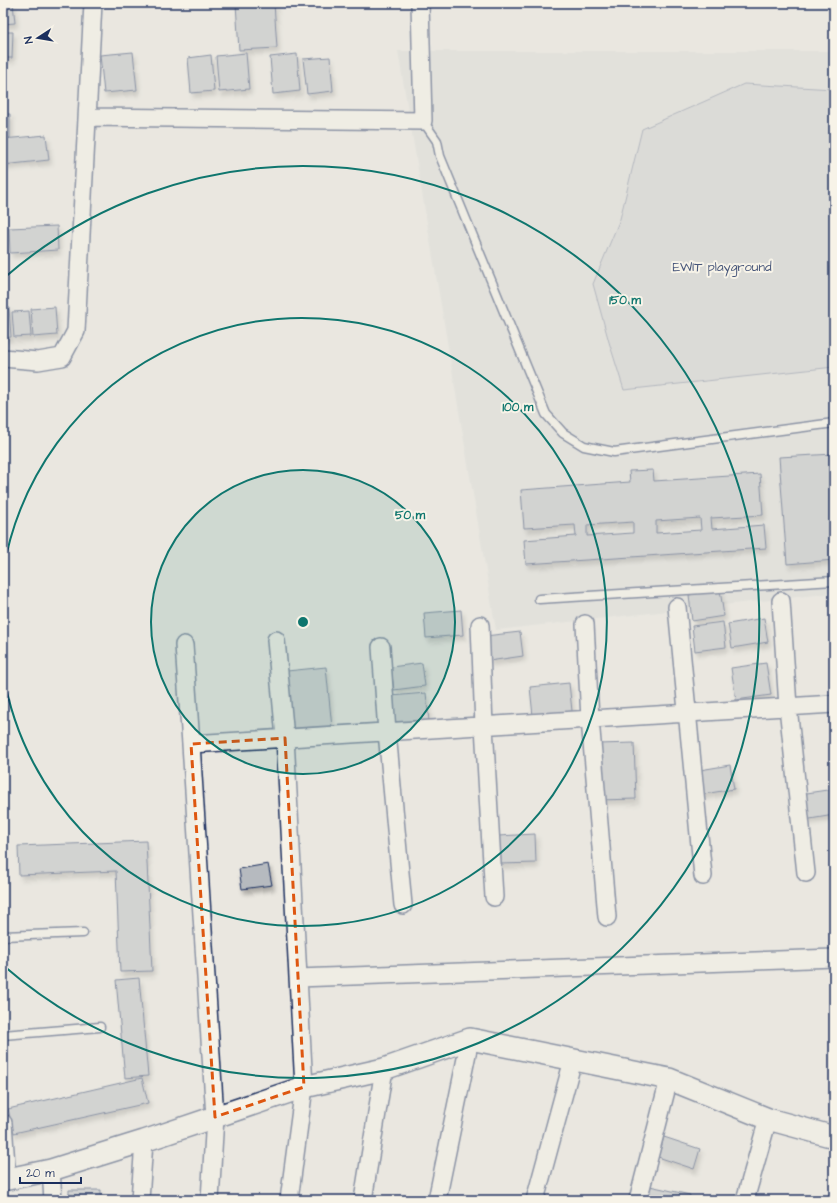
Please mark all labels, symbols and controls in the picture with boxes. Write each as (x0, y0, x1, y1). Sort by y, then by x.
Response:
north arrow (18, 18, 58, 58)
text: N (21, 35, 37, 45)
park label: EWIT playground (672, 258, 772, 277)
text: 150 m (609, 292, 642, 309)
text: 100 m (503, 399, 534, 416)
text: 50 m (395, 507, 426, 524)
centre of rings (296, 615, 310, 629)
scale bar (20, 1159, 81, 1185)
text: 20 m (26, 1165, 55, 1182)

